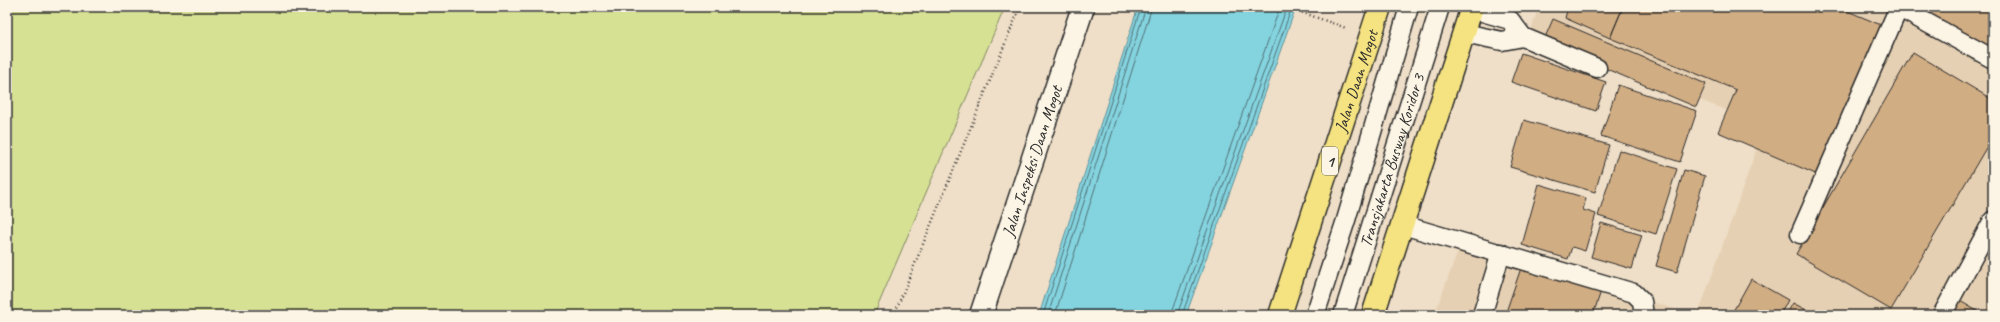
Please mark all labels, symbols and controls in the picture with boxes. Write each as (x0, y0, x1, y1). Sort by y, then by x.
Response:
street label: Jalan Daan Mogot (1330, 25, 1384, 136)
street label: Transjakarta Busway Koridor 3 (1355, 70, 1430, 250)
street label: Jalan Inspeksi Daan Mogot (997, 81, 1068, 240)
road number: 1 (1322, 147, 1338, 175)

